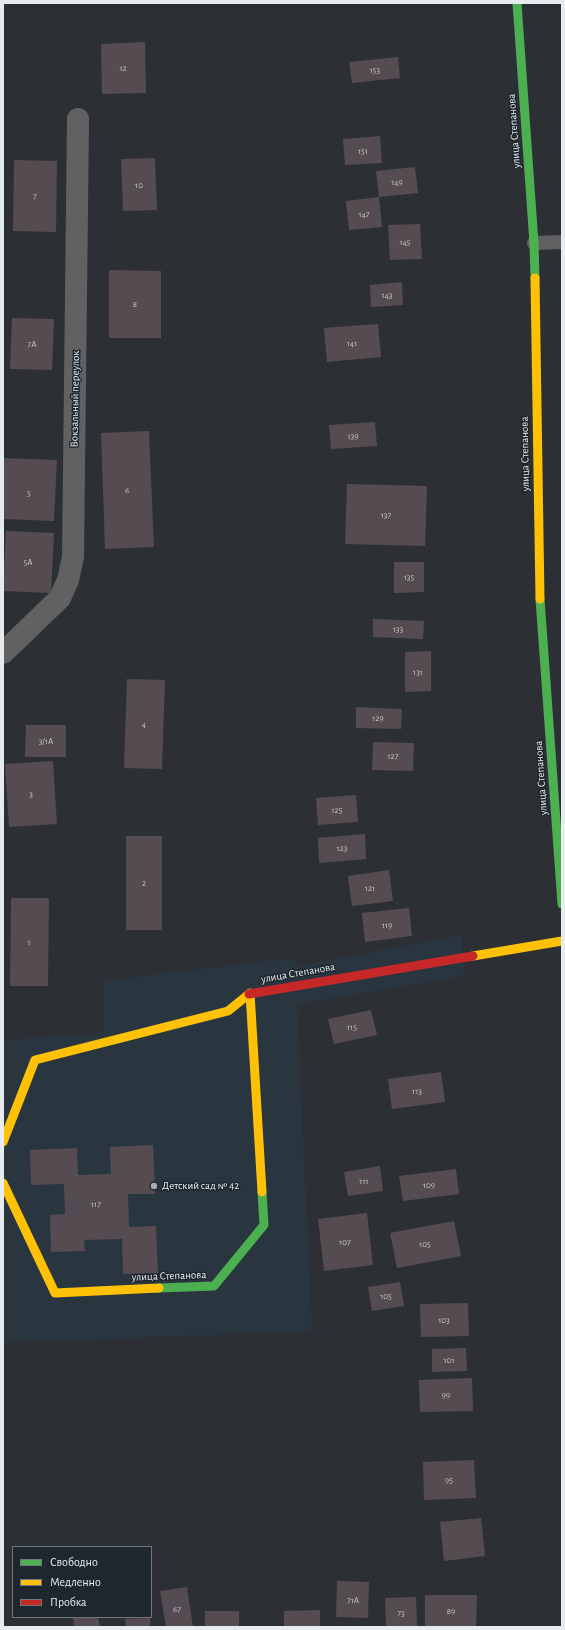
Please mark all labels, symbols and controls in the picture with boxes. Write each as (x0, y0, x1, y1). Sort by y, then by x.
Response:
house number: 12 (119, 63, 127, 73)
house number: 153 (370, 65, 380, 75)
street label: улица Степанова (505, 93, 523, 169)
house number: 151 (358, 146, 368, 156)
house number: 149 (391, 177, 403, 187)
house number: 10 (135, 180, 143, 190)
house number: 7 (33, 191, 37, 201)
house number: 147 (358, 209, 370, 219)
house number: 145 (399, 237, 411, 247)
house number: 143 (381, 290, 393, 300)
house number: 8 (133, 299, 137, 309)
house number: 141 (347, 338, 357, 348)
house number: 7А (27, 339, 37, 349)
street label: Вокзальный переулок (68, 351, 82, 447)
street label: улица Степанова (518, 417, 532, 491)
house number: 139 (347, 431, 359, 441)
house number: 6 (125, 485, 129, 495)
house number: 5 (27, 488, 31, 498)
house number: 137 (381, 510, 391, 520)
house number: 5А (23, 557, 33, 567)
house number: 135 (404, 572, 414, 582)
house number: 133 (393, 624, 403, 634)
house number: 131 (413, 667, 423, 677)
house number: 129 (372, 713, 384, 723)
house number: 4 (142, 719, 146, 729)
house number: 3/1А (39, 736, 53, 746)
street label: улица Степанова (532, 740, 550, 816)
house number: 127 (388, 751, 398, 761)
house number: 3 (29, 789, 33, 799)
house number: 125 (332, 805, 342, 815)
house number: 123 (337, 843, 347, 853)
house number: 2 (142, 878, 146, 888)
house number: 121 (365, 883, 375, 893)
house number: 119 (382, 920, 392, 930)
house number: 1 (27, 937, 31, 947)
street label: улица Степанова (260, 960, 336, 986)
house number: 115 (347, 1022, 357, 1032)
house number: 113 (412, 1086, 422, 1096)
house number: 111 (359, 1176, 369, 1186)
place label: Детский сад № 42 (162, 1179, 239, 1193)
house number: 109 (423, 1180, 435, 1190)
marker: Детский сад № 42 (149, 1181, 159, 1191)
house number: 117 (91, 1199, 101, 1209)
house number: 107 (339, 1237, 351, 1247)
house number: 105 (419, 1239, 431, 1249)
street label: улица Степанова (131, 1268, 207, 1284)
house number: 105 (380, 1291, 392, 1301)
house number: 103 (438, 1315, 450, 1325)
house number: 101 (444, 1355, 454, 1365)
house number: 99 (442, 1390, 450, 1400)
house number: 95 (445, 1475, 453, 1485)
legend (12, 1546, 152, 1618)
text: Свободно (50, 1556, 98, 1568)
text: Медленно (50, 1576, 101, 1588)
house number: 71А (347, 1595, 359, 1605)
text: Пробка (50, 1596, 87, 1608)
house number: 67 (173, 1604, 181, 1614)
house number: 89 (447, 1606, 455, 1616)
house number: 73 (397, 1608, 405, 1618)

